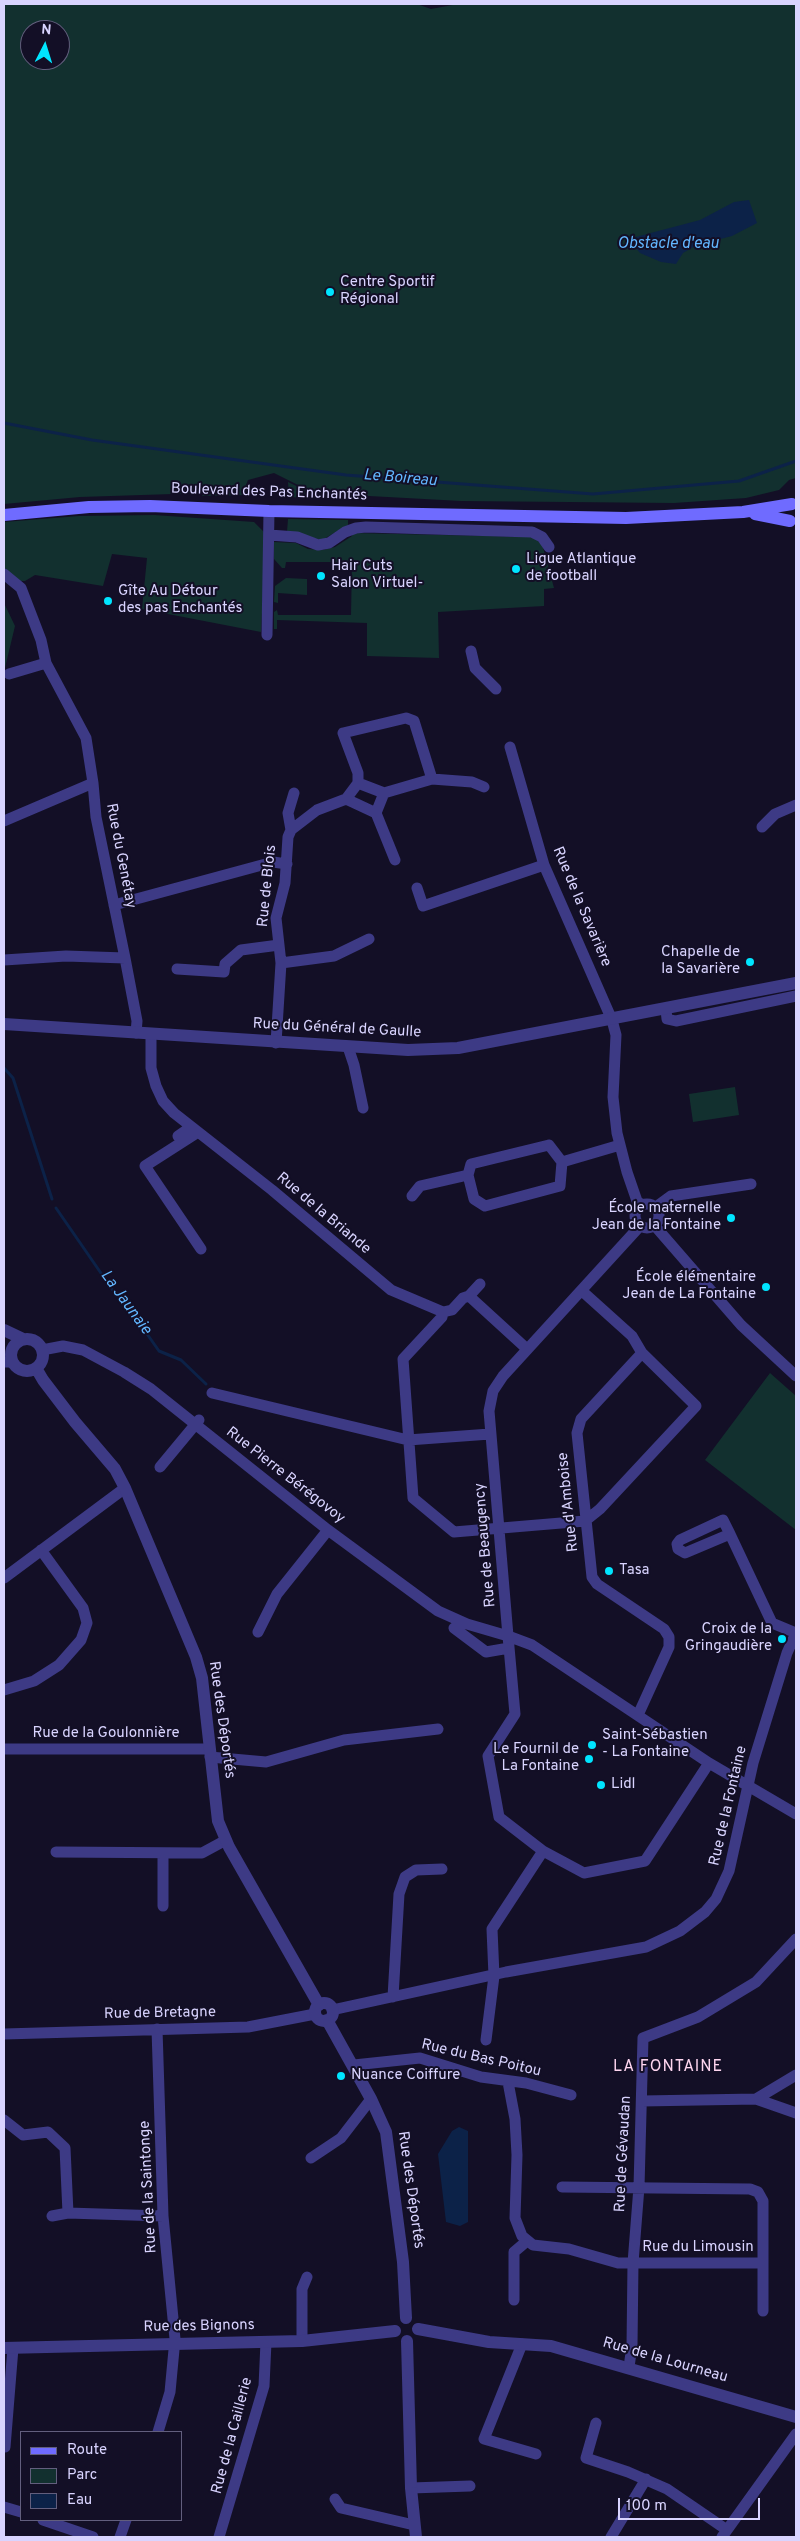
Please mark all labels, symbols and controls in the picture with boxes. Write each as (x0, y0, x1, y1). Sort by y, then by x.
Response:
north arrow (20, 20, 70, 70)
text: N (41, 22, 52, 39)
water label: Obstacle d'eau (617, 235, 719, 255)
place label: Centre Sportif Régional (340, 274, 435, 309)
marker: Centre Sportif Régional (324, 286, 336, 298)
water label: Le Boireau (362, 466, 438, 492)
street label: Boulevard des Pas Enchantés (171, 481, 367, 505)
place label: Ligue Atlantique de football (526, 551, 636, 586)
place label: Hair Cuts Salon Virtuel- (331, 558, 423, 593)
marker: Ligue Atlantique de football (510, 563, 522, 575)
marker: Hair Cuts Salon Virtuel- (315, 570, 327, 582)
place label: Gîte Au Détour des pas Enchantés (118, 583, 243, 618)
marker: Gîte Au Détour des pas Enchantés (102, 595, 114, 607)
street label: Rue du Genétay (101, 802, 139, 910)
street label: Rue de Blois (255, 844, 281, 928)
street label: Rue de la Savarière (548, 844, 614, 970)
place label: Chapelle de la Savarière (661, 944, 740, 979)
marker: Chapelle de la Savarière (744, 956, 756, 968)
street label: Rue du Général de Gaulle (252, 1016, 422, 1042)
street label: Rue de la Briande (272, 1169, 374, 1259)
place label: École maternelle Jean de la Fontaine (592, 1200, 721, 1235)
marker: École maternelle Jean de la Fontaine (725, 1212, 737, 1224)
water label: La Jaunaie (95, 1267, 155, 1339)
place label: École élémentaire Jean de La Fontaine (622, 1269, 756, 1304)
marker: École élémentaire Jean de La Fontaine (760, 1281, 772, 1293)
street label: Rue Pierre Bérégovoy (222, 1424, 348, 1528)
street label: Rue d'Amboise (555, 1451, 583, 1553)
street label: Rue de Beaugency (472, 1482, 500, 1608)
place label: Tasa (619, 1562, 649, 1580)
marker: Tasa (603, 1565, 615, 1577)
place label: Croix de la Gringaudière (685, 1621, 772, 1656)
marker: Croix de la Gringaudière (776, 1633, 788, 1645)
street label: Rue des Déportés (204, 1660, 238, 1780)
street label: Rue de la Goulonnière (33, 1725, 179, 1743)
place label: Saint-Sébastien - La Fontaine (602, 1727, 708, 1762)
marker: Saint-Sébastien - La Fontaine (586, 1739, 598, 1751)
place label: Le Fournil de La Fontaine (493, 1741, 579, 1776)
street label: Rue de la Fontaine (706, 1744, 752, 1868)
marker: Le Fournil de La Fontaine (583, 1753, 595, 1765)
place label: Lidl (611, 1776, 636, 1794)
marker: Lidl (595, 1779, 607, 1791)
street label: Rue de Bretagne (104, 2004, 216, 2024)
street label: Rue du Bas Poitou (419, 2036, 543, 2082)
district label: LA FONTAINE (612, 2058, 724, 2078)
place label: Nuance Coiffure (351, 2067, 460, 2085)
marker: Nuance Coiffure (335, 2070, 347, 2082)
street label: Rue de Gévaudan (612, 2095, 636, 2213)
street label: Rue de la Saintonge (137, 2120, 161, 2254)
street label: Rue des Déportés (393, 2130, 427, 2250)
street label: Rue du Limousin (642, 2239, 754, 2257)
street label: Rue des Bignons (143, 2317, 255, 2337)
street label: Rue de la Lourneau (600, 2335, 730, 2387)
street label: Rue de la Caillerie (209, 2376, 257, 2496)
legend (20, 2431, 182, 2521)
text: Route (67, 2441, 107, 2460)
text: Parc (67, 2466, 97, 2485)
scale bar (620, 2488, 762, 2520)
text: Eau (67, 2491, 92, 2510)
text: 100 m (626, 2497, 667, 2516)

